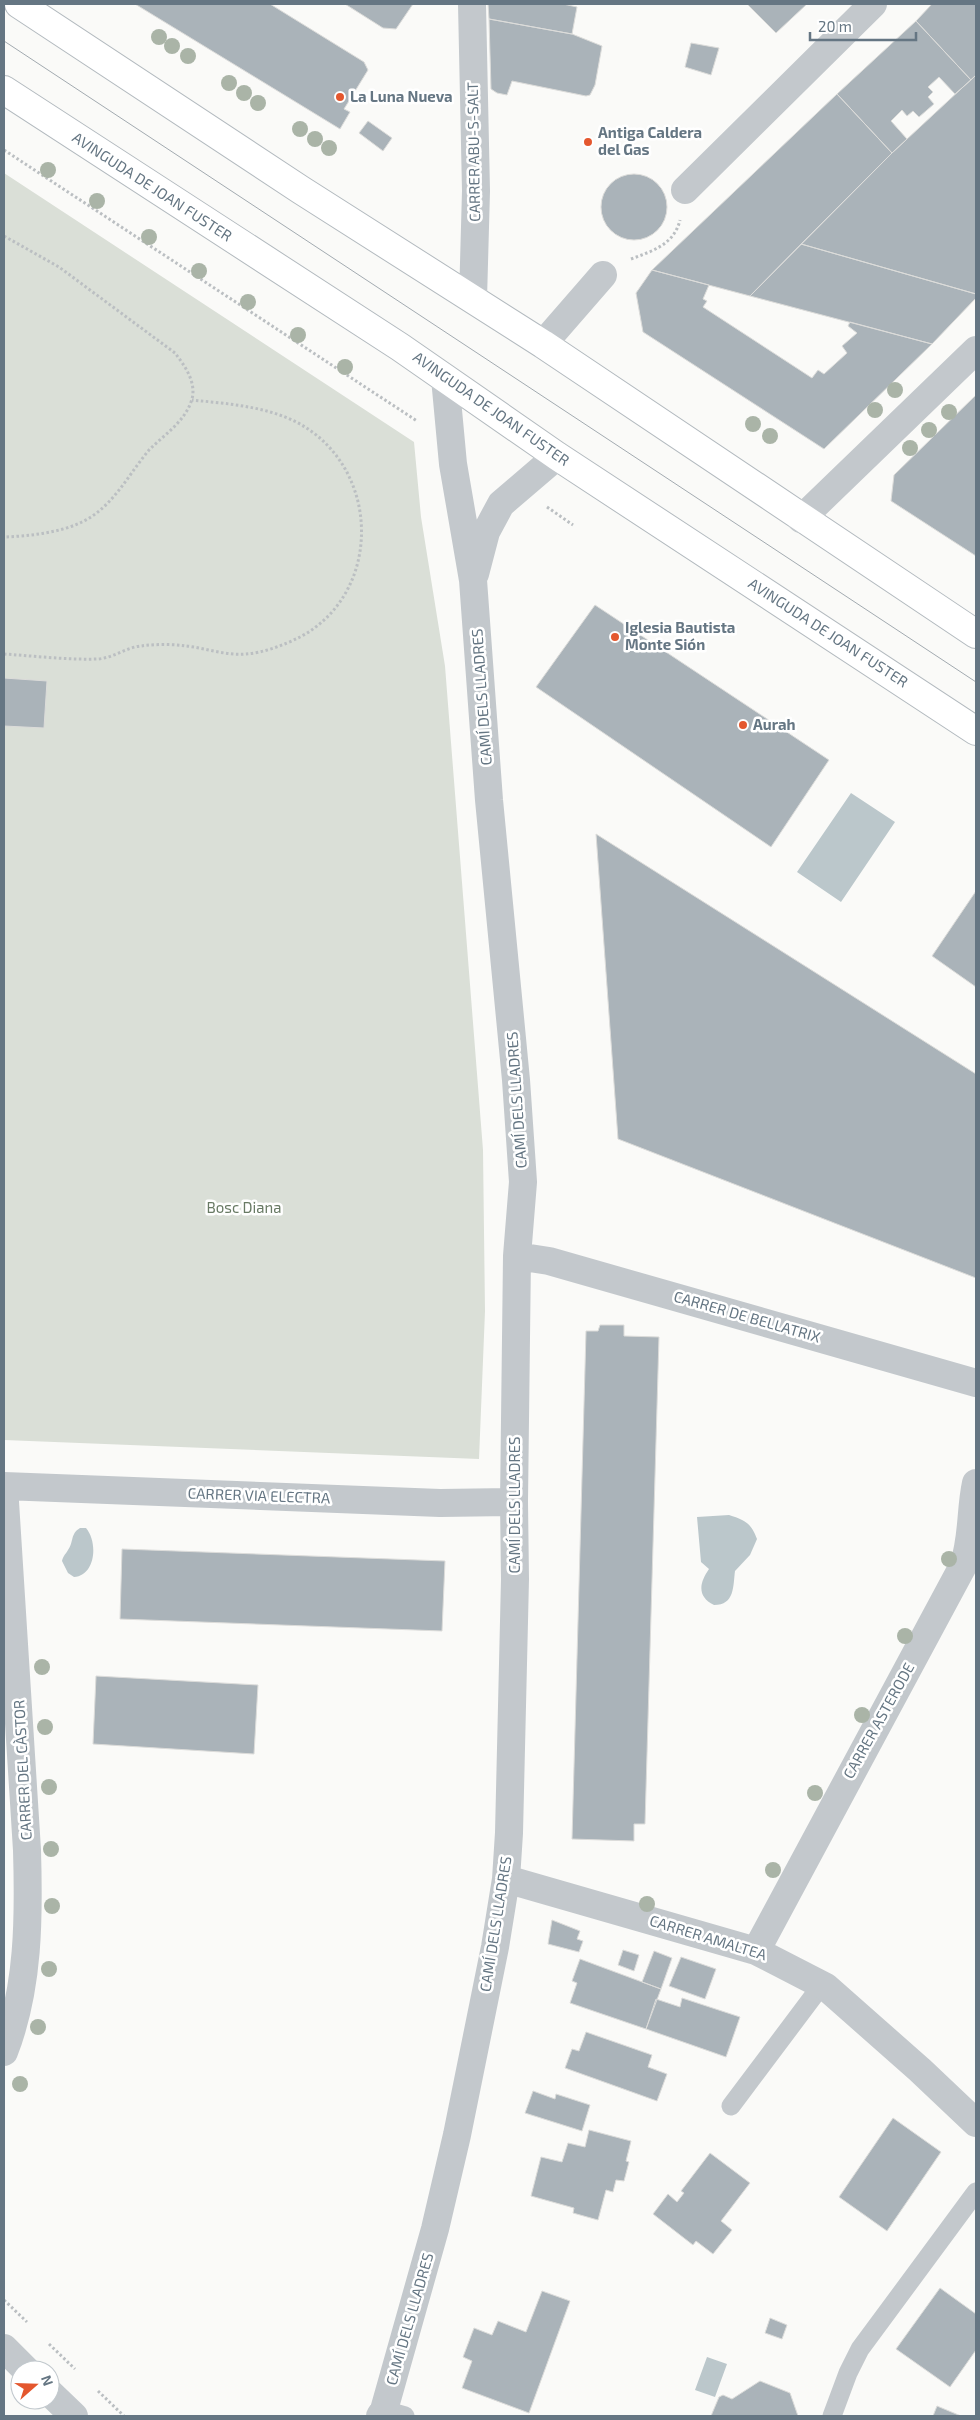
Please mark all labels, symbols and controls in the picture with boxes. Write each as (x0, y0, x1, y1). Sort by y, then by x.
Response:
scale bar (810, 10, 916, 42)
text: 20 m (818, 17, 852, 35)
street label: CARRER ABU-S-SALT (463, 82, 483, 222)
place label: La Luna Nueva (350, 87, 453, 105)
marker: La Luna Nueva (334, 91, 346, 103)
place label: Antiga Caldera del Gas (598, 123, 702, 158)
street label: AVINGUDA DE JOAN FUSTER (69, 128, 236, 245)
marker: Antiga Caldera del Gas (582, 136, 594, 148)
street label: AVINGUDA DE JOAN FUSTER (410, 347, 573, 469)
street label: AVINGUDA DE JOAN FUSTER (745, 574, 912, 691)
place label: Iglesia Bautista Monte Sión (625, 618, 735, 653)
street label: CAMÍ DELS LLADRES (467, 628, 495, 766)
marker: Iglesia Bautista Monte Sión (609, 631, 621, 643)
place label: Aurah (753, 715, 796, 733)
marker: Aurah (737, 719, 749, 731)
street label: CAMÍ DELS LLADRES (502, 1031, 530, 1169)
park label: Bosc Diana (207, 1198, 282, 1216)
street label: CARRER DE BELLATRIX (672, 1286, 823, 1346)
street label: CAMÍ DELS LLADRES (505, 1437, 523, 1573)
street label: CARRER VIA ELECTRA (187, 1484, 331, 1507)
street label: CARRER ASTERODE (839, 1659, 917, 1782)
street label: CARRER DEL CÀSTOR (9, 1699, 35, 1841)
street label: CAMÍ DELS LLADRES (475, 1855, 515, 1993)
street label: CARRER AMALTEA (648, 1911, 770, 1964)
street label: CAMÍ DELS LLADRES (382, 2250, 437, 2387)
north arrow (10, 2360, 60, 2410)
text: N (38, 2373, 57, 2388)

